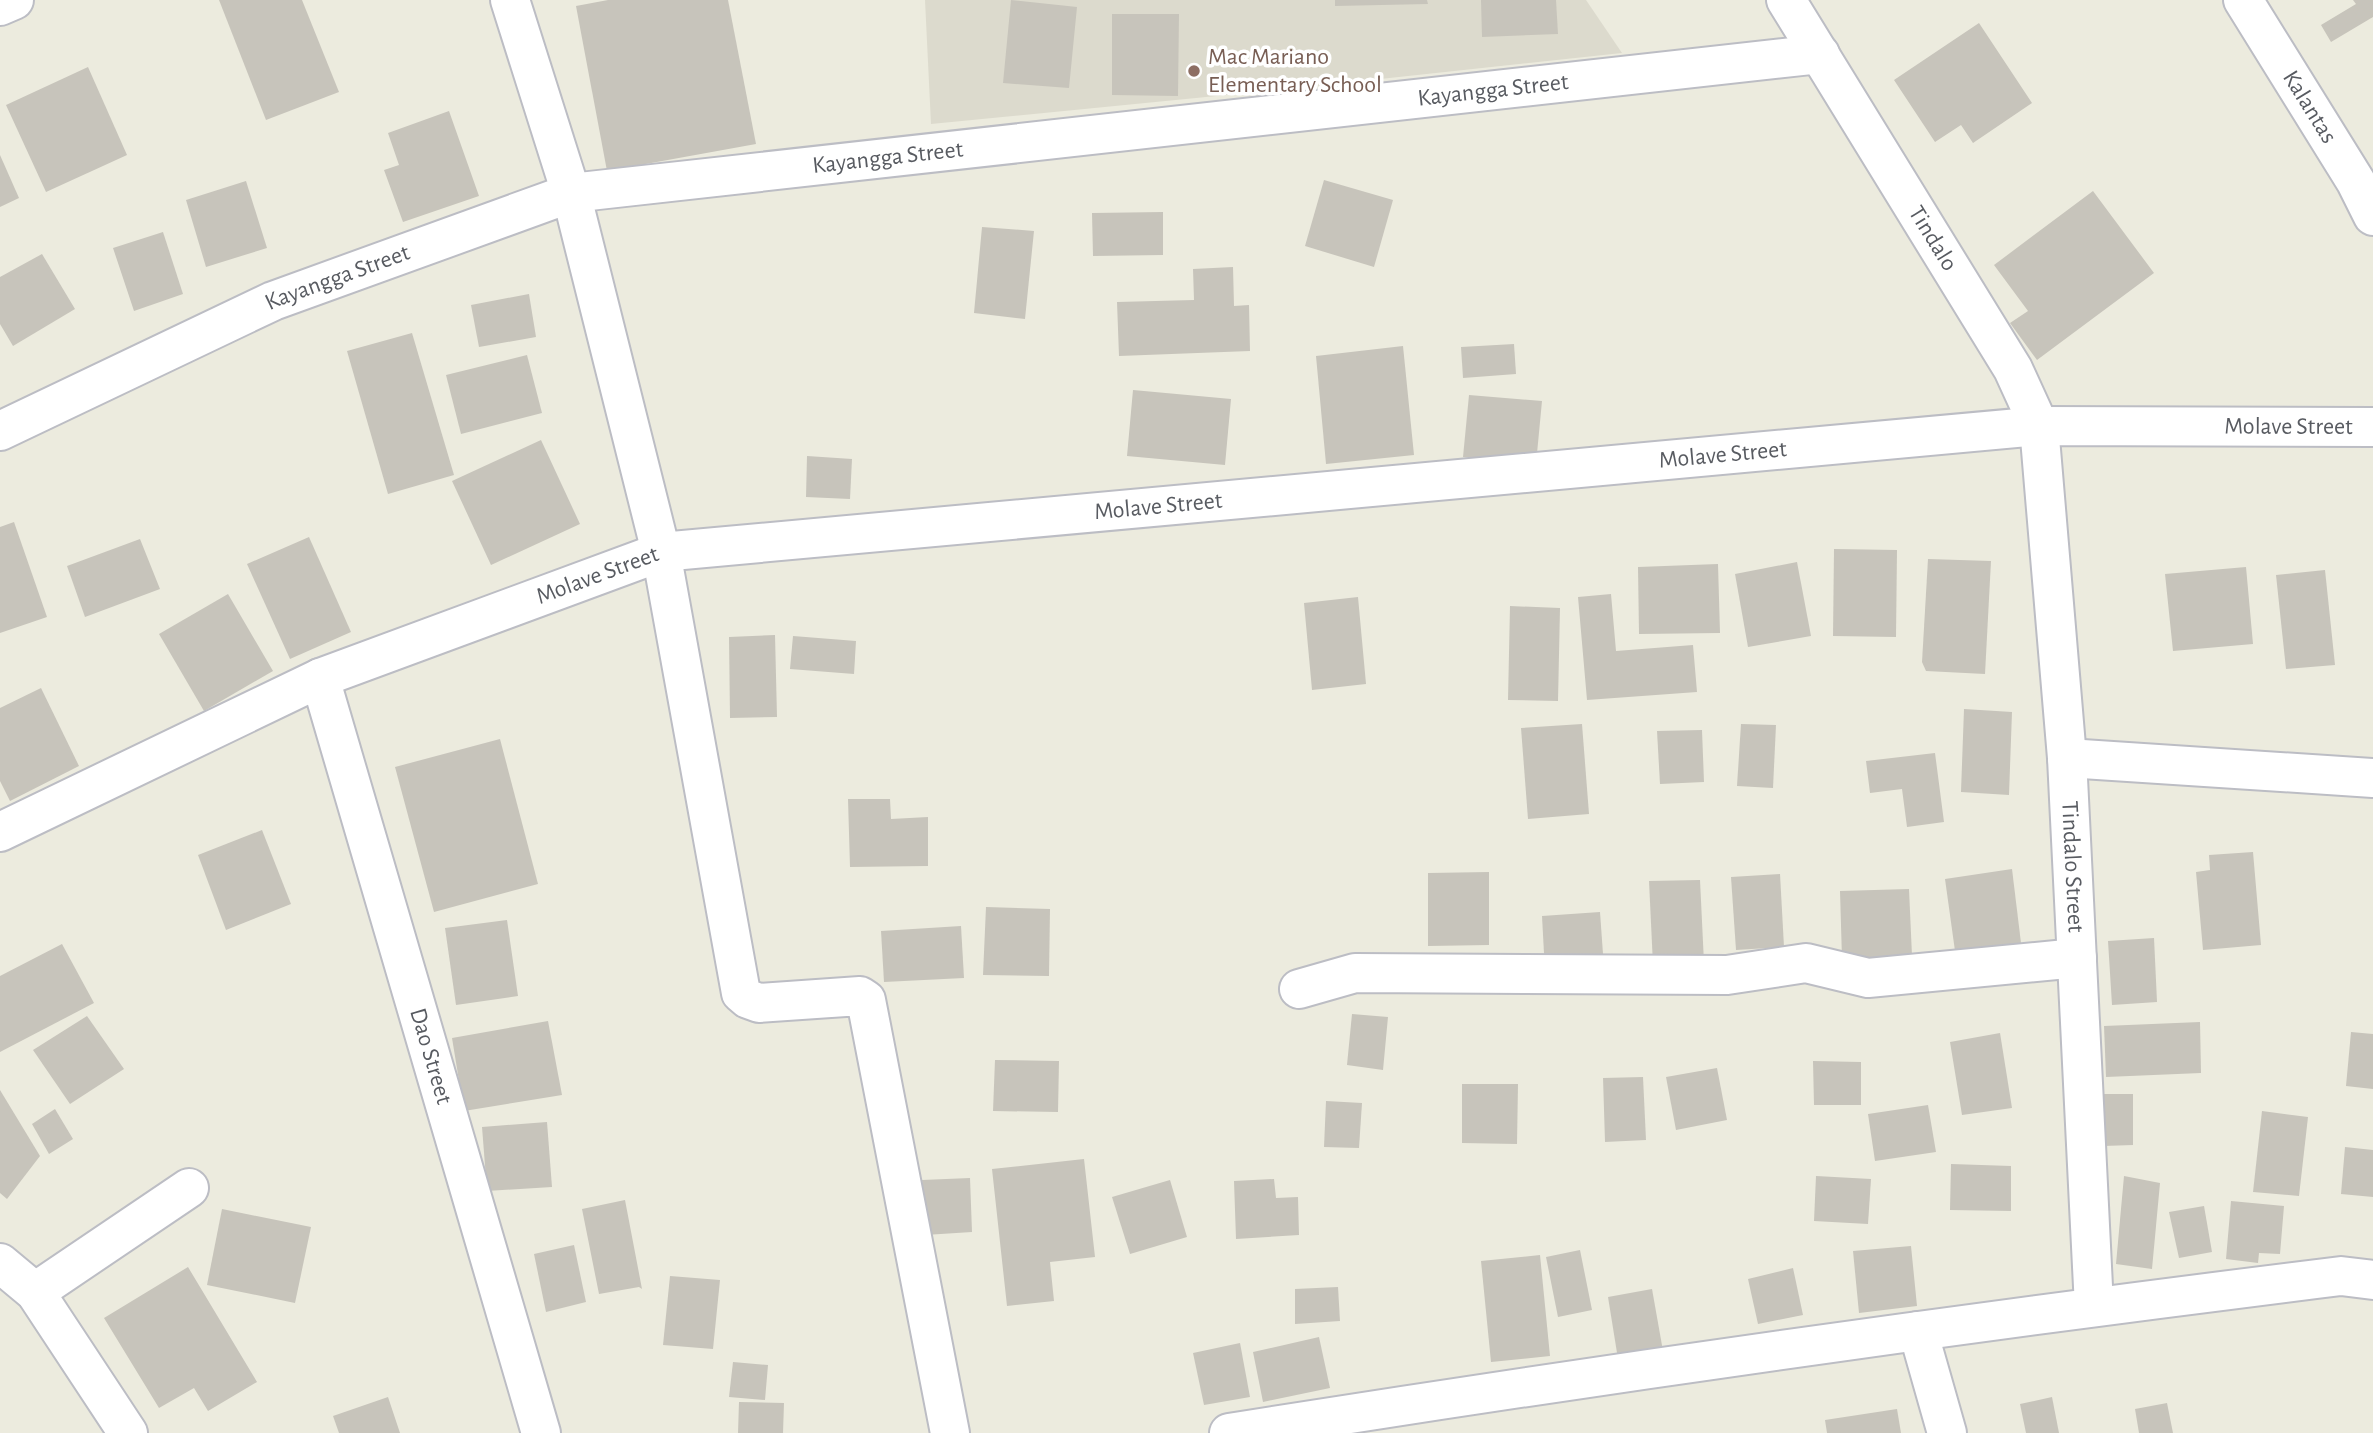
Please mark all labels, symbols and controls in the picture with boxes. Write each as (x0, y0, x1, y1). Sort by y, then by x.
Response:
place label: Mac Mariano Elementary School (1208, 45, 1382, 97)
marker: Mac Mariano Elementary School (1186, 63, 1202, 79)
street label: Kalantas (2278, 66, 2341, 148)
street label: Kayangga Street (1416, 70, 1570, 111)
street label: Kayangga Street (811, 137, 965, 178)
street label: Tindalo (1904, 202, 1962, 275)
street label: Kayangga Street (261, 240, 413, 315)
street label: Molave Street (2224, 415, 2353, 439)
street label: Molave Street (1658, 437, 1788, 473)
street label: Molave Street (1093, 489, 1224, 524)
street label: Molave Street (533, 542, 662, 609)
street label: Tindalo Street (2057, 800, 2088, 934)
street label: Dao Street (405, 1005, 456, 1107)

